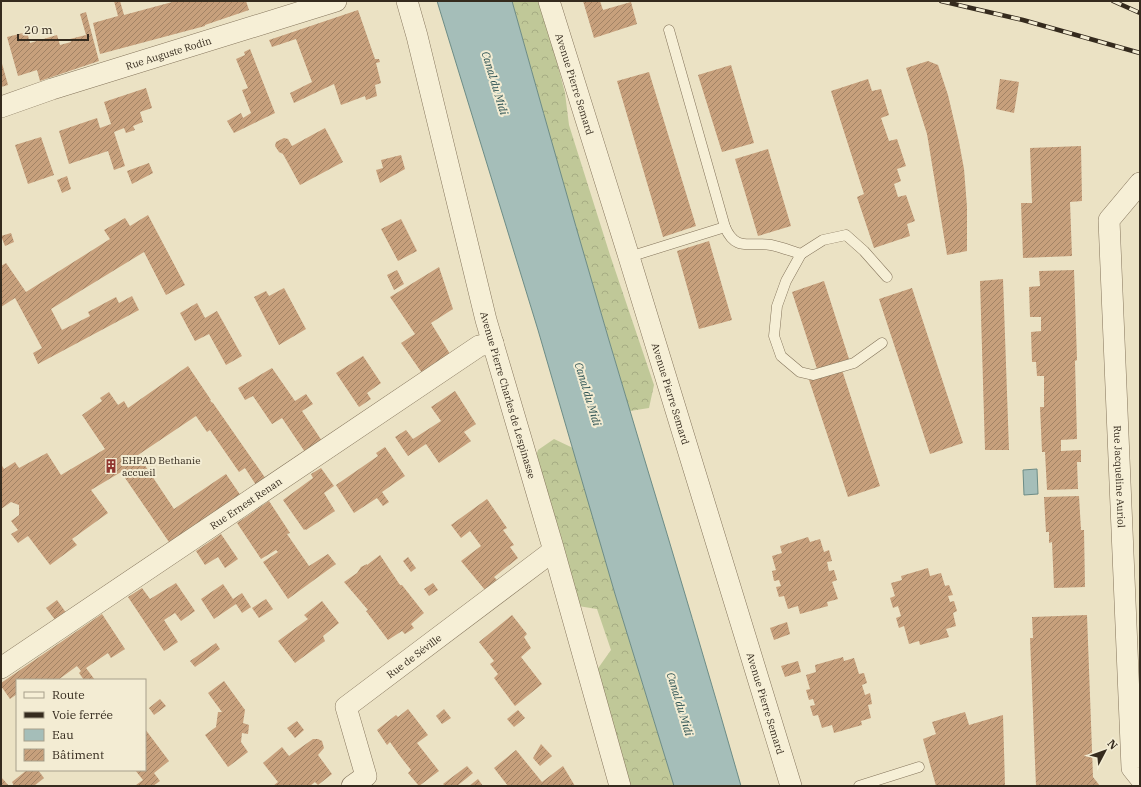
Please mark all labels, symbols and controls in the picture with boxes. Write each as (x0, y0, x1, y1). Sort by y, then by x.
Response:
scale bar (18, 16, 88, 42)
text: 20 m (24, 22, 53, 37)
street label: Avenue Pierre Semard (553, 32, 596, 137)
street label: Rue Auguste Rodin (124, 34, 214, 73)
water label: Canal du Midi (479, 49, 512, 117)
street label: Avenue Pierre Charles de Lespinasse (477, 310, 538, 480)
street label: Avenue Pierre Semard (649, 341, 692, 446)
water label: Canal du Midi (572, 360, 605, 428)
street label: Rue Jacqueline Auriol (1111, 425, 1128, 528)
place label: EHPAD Bethanie accueil (122, 454, 201, 479)
building icon: EHPAD Bethanie accueil (103, 458, 119, 474)
street label: Rue Ernest Renan (207, 474, 285, 532)
street label: Rue de Séville (384, 631, 444, 681)
street label: Avenue Pierre Semard (744, 651, 787, 756)
water label: Canal du Midi (664, 670, 697, 738)
legend (16, 679, 146, 771)
text: Route (52, 687, 85, 702)
text: Voie ferrée (52, 707, 113, 722)
text: Eau (52, 727, 74, 742)
north arrow (1085, 731, 1125, 771)
text: N (1104, 737, 1121, 753)
text: Bâtiment (52, 747, 104, 762)

